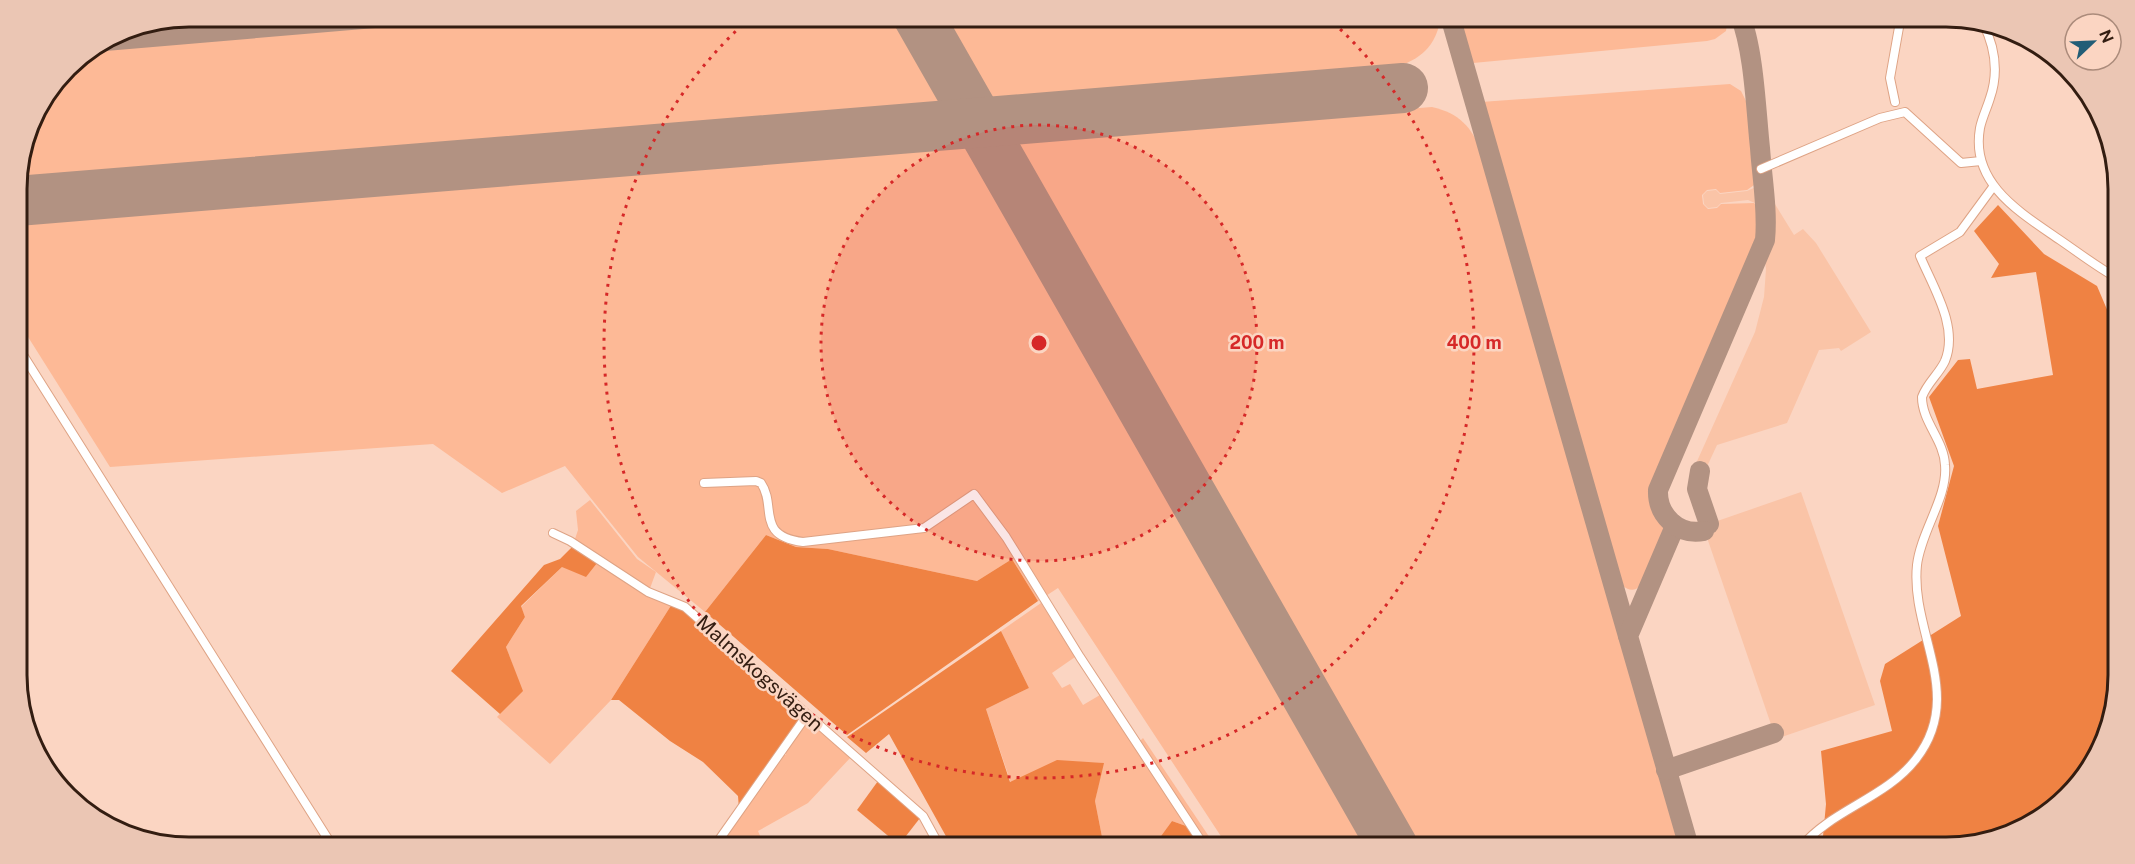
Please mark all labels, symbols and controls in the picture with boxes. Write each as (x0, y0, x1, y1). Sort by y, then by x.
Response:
north arrow (2063, 12, 2123, 72)
text: N (2095, 27, 2118, 46)
text: 200 m (1230, 332, 1284, 353)
text: 400 m (1446, 332, 1502, 353)
centre of rings (1029, 333, 1049, 353)
street label: Malmskogsvägen (692, 610, 828, 736)

